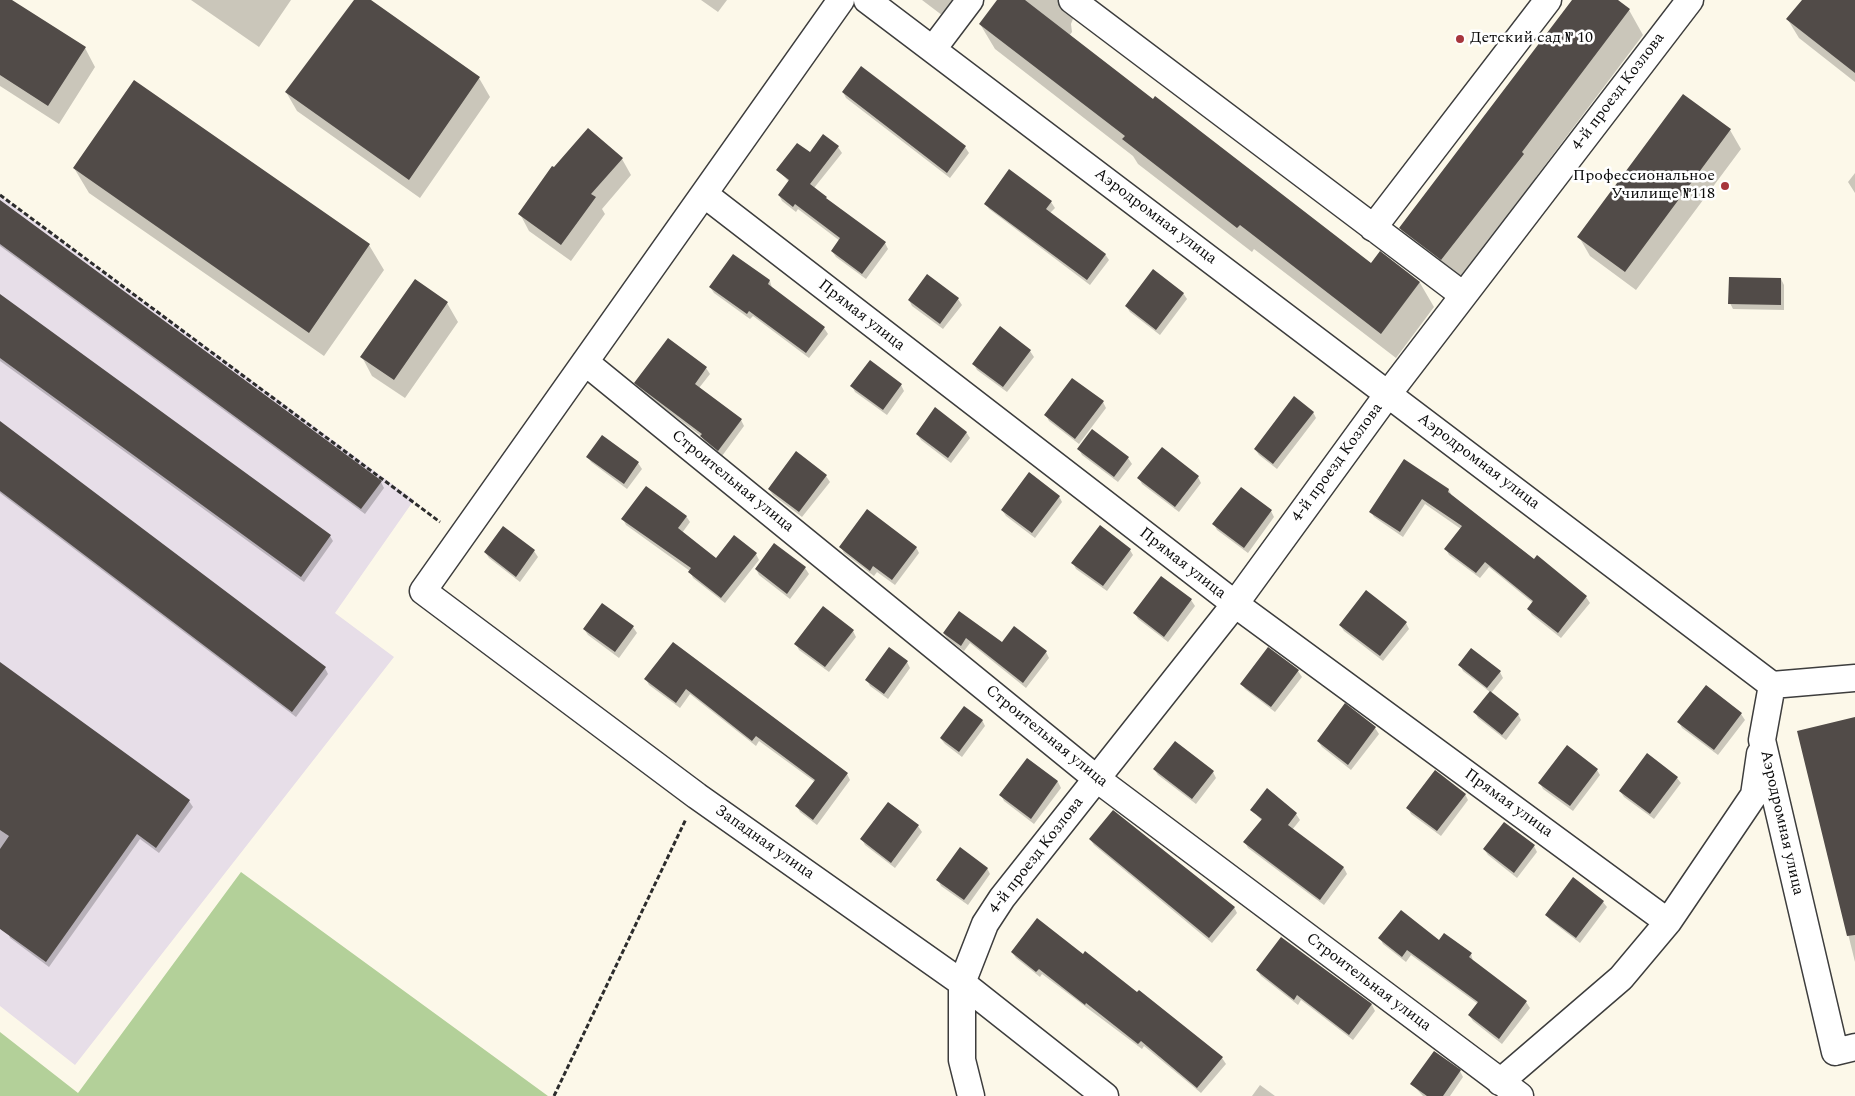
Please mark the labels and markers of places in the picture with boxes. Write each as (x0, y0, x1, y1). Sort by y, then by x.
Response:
place label: Детский сад № 10 (1470, 29, 1593, 49)
marker: Детский сад № 10 (1454, 33, 1466, 45)
place label: Профессиональное Училище №118 (1573, 167, 1715, 205)
marker: Профессиональное Училище №118 (1719, 180, 1731, 192)

